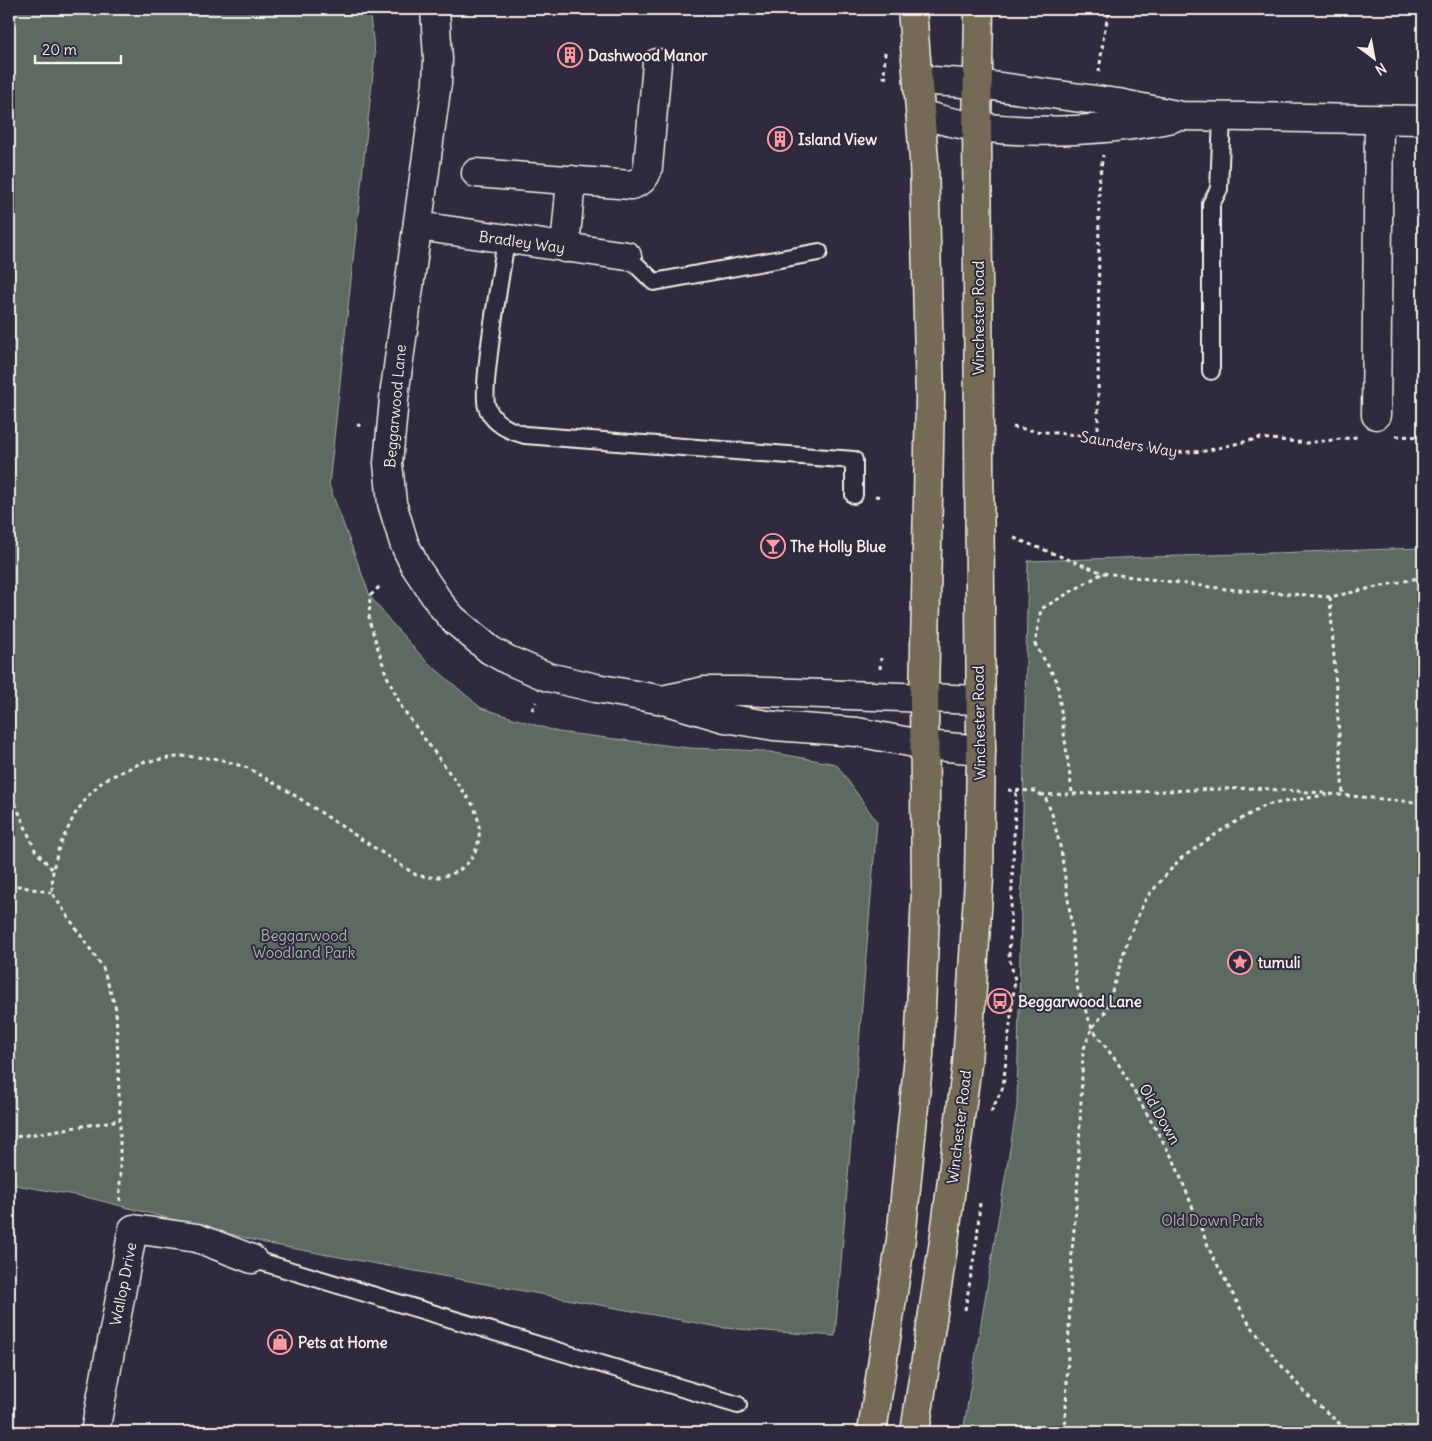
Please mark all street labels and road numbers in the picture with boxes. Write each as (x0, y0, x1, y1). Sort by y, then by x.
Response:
street label: Bradley Way (478, 227, 566, 257)
street label: Winchester Road (969, 260, 988, 375)
street label: Beggarwood Lane (380, 344, 410, 468)
street label: Saunders Way (1079, 427, 1179, 461)
street label: Winchester Road (968, 665, 989, 781)
street label: Winchester Road (943, 1069, 975, 1185)
street label: Old Down (1135, 1080, 1185, 1148)
street label: Wallop Drive (106, 1241, 140, 1327)

